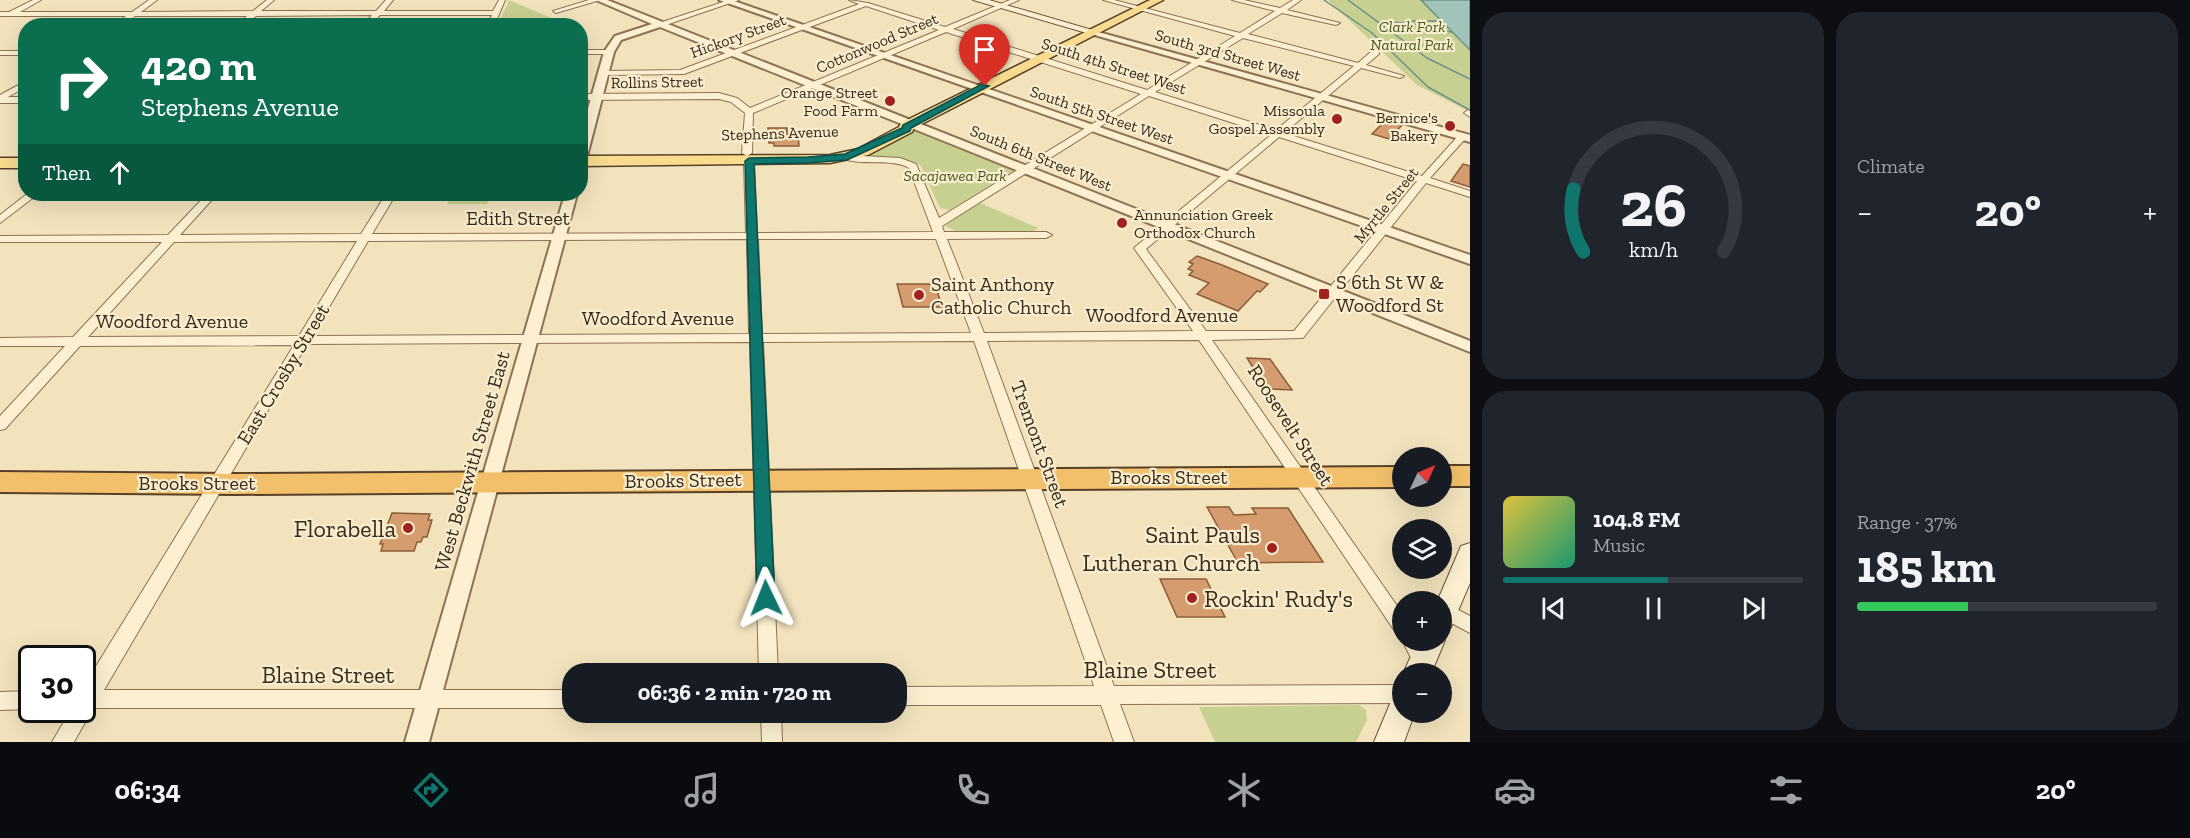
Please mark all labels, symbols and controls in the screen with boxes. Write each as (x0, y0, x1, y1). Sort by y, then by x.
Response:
street label: Cottonwood Street (813, 9, 941, 77)
street label: Hickory Street (688, 10, 789, 62)
park label: Clark Fork Natural Park (1370, 17, 1454, 54)
pin (959, 24, 1010, 86)
street label: South 3rd Street West (1153, 25, 1303, 85)
icon: arrive (968, 33, 1001, 66)
street label: South 4th Street West (1039, 34, 1189, 98)
text: 420 m (141, 40, 256, 91)
icon: right (42, 42, 120, 120)
street label: Rollins Street (610, 72, 704, 92)
street label: South 5th Street West (1028, 82, 1176, 149)
place label: Orange Street Food Farm (781, 83, 878, 120)
text: Stephens Avenue (141, 91, 339, 123)
marker: Orange Street Food Farm (883, 94, 897, 108)
place label: Missoula Gospel Assembly (1209, 101, 1326, 138)
place label: Bernice's Bakery (1376, 108, 1439, 145)
marker: Missoula Gospel Assembly (1330, 112, 1344, 126)
marker: Bernice's Bakery (1443, 119, 1457, 133)
street label: Stephens Avenue (721, 121, 839, 145)
street label: South 6th Street West (967, 121, 1115, 195)
text: Climate (1857, 154, 1925, 178)
icon: ahead (103, 156, 136, 189)
text: Then (42, 159, 91, 186)
street label: Myrtle Street (1350, 163, 1422, 247)
park label: Sacajawea Park (903, 166, 1007, 185)
text: 26 (1620, 167, 1686, 242)
text: 20° (1975, 184, 2041, 238)
text: − (1857, 192, 1872, 231)
text: + (2143, 192, 2157, 231)
place label: Annunciation Greek Orthodox Church (1134, 205, 1274, 242)
street label: Edith Street (466, 206, 571, 230)
marker: Annunciation Greek Orthodox Church (1115, 216, 1129, 230)
text: km/h (1629, 238, 1677, 263)
place label: S 6th St W & Woodford St (1336, 270, 1444, 317)
place label: Saint Anthony Catholic Church (931, 272, 1072, 319)
marker: S 6th St W & Woodford St (1317, 287, 1331, 301)
marker: Saint Anthony Catholic Church (912, 288, 926, 302)
street label: East Crosby Street (232, 299, 335, 449)
street label: Woodford Avenue (1086, 303, 1238, 327)
street label: Woodford Avenue (582, 306, 734, 330)
street label: Woodford Avenue (96, 309, 248, 333)
street label: West Beckwith Street East (429, 348, 515, 574)
street label: Roosevelt Street (1243, 360, 1339, 491)
street label: Tremont Street (1006, 377, 1074, 511)
north arrow (1392, 447, 1452, 507)
map controls (1392, 447, 1452, 723)
street label: Brooks Street (1110, 465, 1228, 489)
street label: Brooks Street (624, 467, 742, 493)
street label: Brooks Street (138, 471, 256, 495)
text: 104.8 FM (1593, 506, 1680, 533)
text: Range · 37% (1857, 510, 1957, 534)
place label: Florabella (294, 514, 396, 543)
button: layers (1392, 519, 1452, 579)
place label: Saint Pauls Lutheran Church (1082, 520, 1261, 577)
marker: Florabella (401, 521, 415, 535)
text: Music (1593, 533, 1645, 557)
text: 185 km (1857, 540, 1996, 594)
marker: Saint Pauls Lutheran Church (1265, 541, 1279, 555)
position arrow (734, 566, 798, 630)
place label: Rockin' Rudy's (1204, 584, 1353, 613)
marker: Rockin' Rudy's (1185, 591, 1199, 605)
button: + (1392, 591, 1452, 651)
icon: previous (1537, 592, 1570, 625)
icon: pause (1637, 592, 1670, 625)
icon: next (1737, 592, 1770, 625)
speed limit sign: 30 (18, 645, 96, 723)
street label: Blaine Street (1084, 655, 1216, 684)
street label: Blaine Street (262, 660, 394, 689)
button: − (1392, 663, 1452, 723)
text: 06:36 · 2 min · 720 m (638, 679, 831, 706)
icon: directions (410, 769, 452, 811)
icon: music (681, 769, 723, 811)
icon: phone (952, 769, 994, 811)
icon: climate (1223, 769, 1265, 811)
icon: car (1494, 769, 1536, 811)
icon: filters (1765, 769, 1807, 811)
text: 06:34 (114, 774, 181, 806)
text: 20° (2036, 774, 2076, 806)

